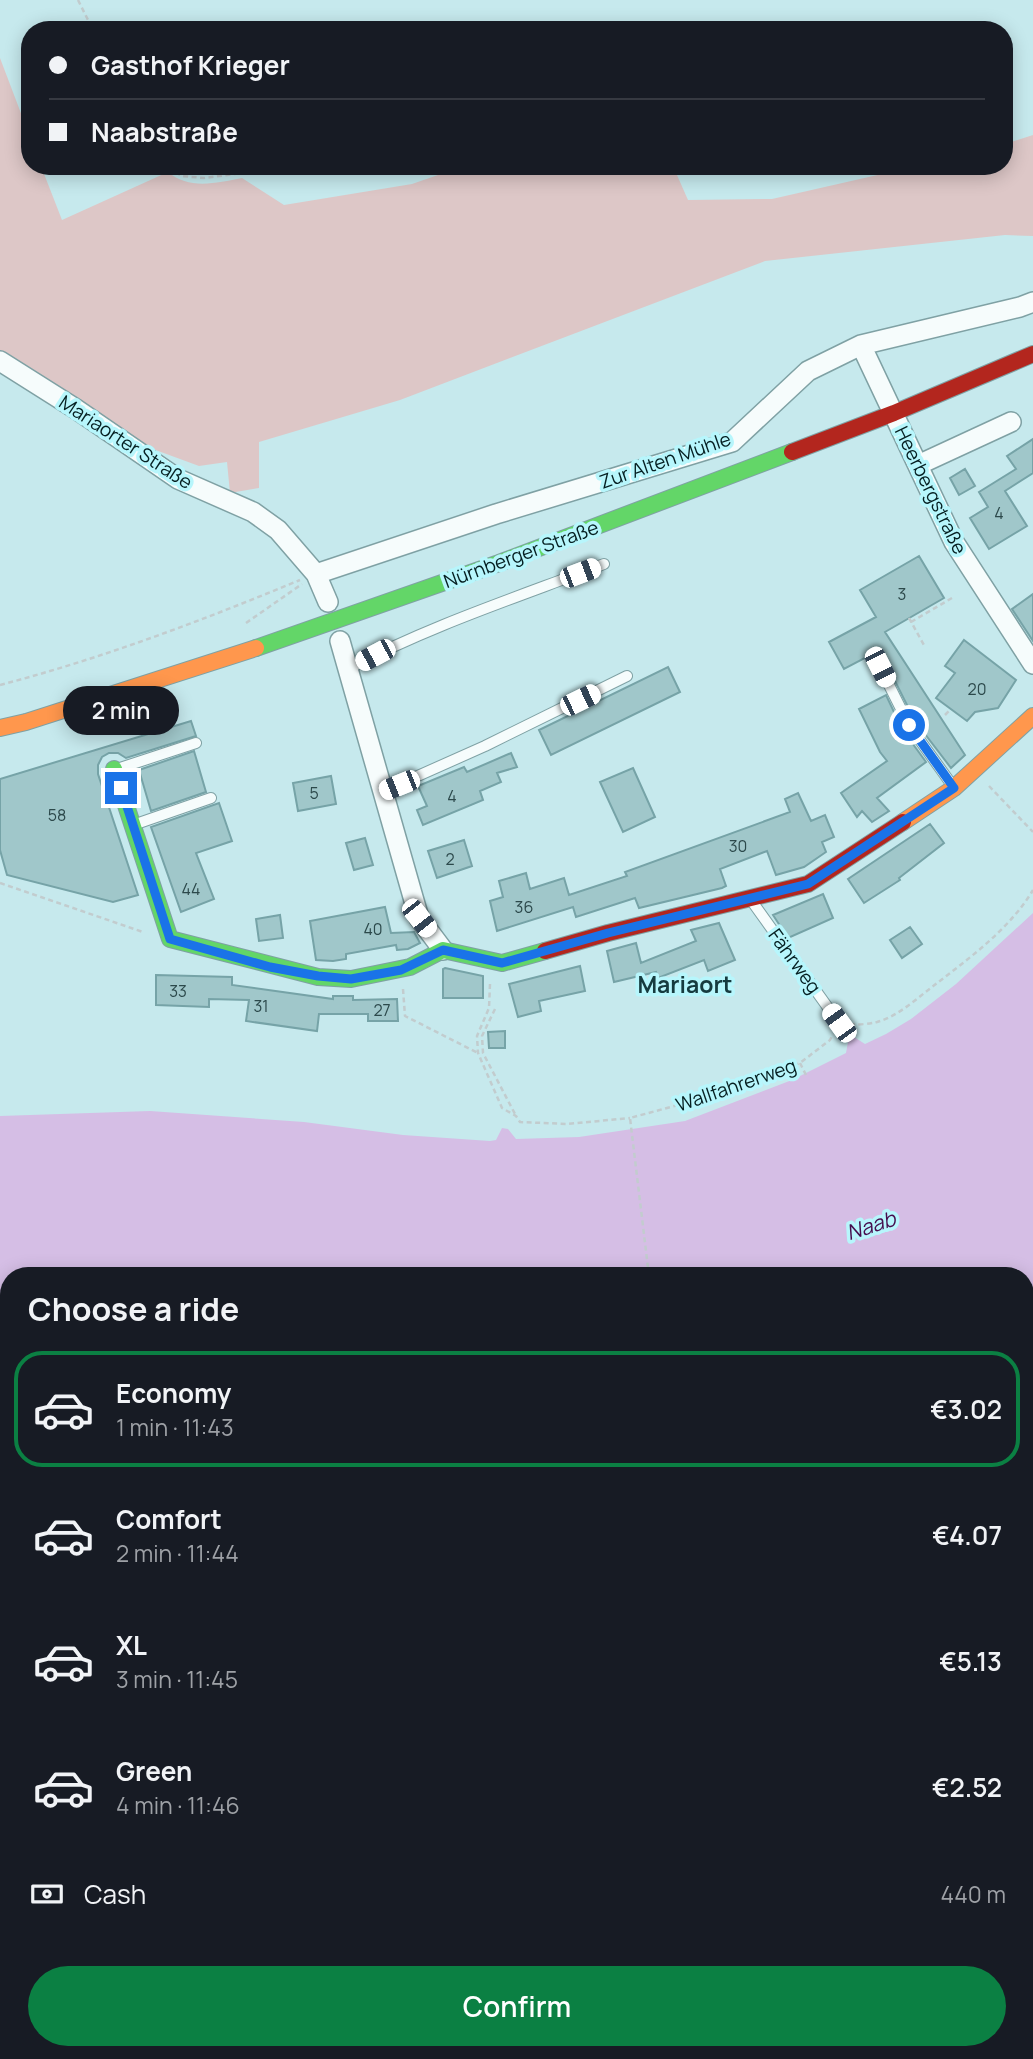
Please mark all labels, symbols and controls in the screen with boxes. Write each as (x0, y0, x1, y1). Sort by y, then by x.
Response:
text: Gasthof Krieger (91, 47, 290, 83)
text: Naabstraße (91, 114, 238, 150)
street label: Mariaorter Straße (54, 389, 198, 495)
street label: Heerbergstraße (889, 422, 973, 558)
street label: Zur Alten Mühle (596, 425, 734, 495)
house number: 4 (994, 502, 1004, 524)
street label: Nürnberger Straße (440, 514, 602, 594)
car (557, 556, 604, 590)
house number: 3 (898, 583, 906, 605)
car (352, 636, 399, 674)
car (862, 644, 899, 690)
house number: 20 (968, 678, 986, 700)
car (557, 681, 604, 719)
callout: 2 min (63, 686, 179, 736)
text: 2 min (92, 694, 150, 726)
route start (893, 709, 925, 741)
car (376, 767, 423, 803)
route end (105, 772, 137, 804)
house number: 5 (309, 782, 319, 804)
house number: 4 (447, 785, 457, 807)
house number: 58 (48, 804, 66, 826)
house number: 30 (729, 835, 747, 857)
house number: 2 (445, 848, 455, 870)
house number: 44 (181, 878, 201, 900)
car (398, 895, 441, 941)
house number: 36 (515, 896, 533, 918)
house number: 40 (363, 918, 383, 940)
street label: Fährweg (763, 923, 827, 999)
district label: Mariaort (637, 968, 733, 1000)
house number: 33 (169, 980, 187, 1002)
house number: 31 (253, 995, 269, 1017)
house number: 27 (373, 999, 391, 1021)
car (819, 1000, 860, 1046)
street label: Wallfahrerweg (672, 1052, 800, 1118)
water label: Naab (843, 1204, 900, 1246)
text: Choose a ride (28, 1287, 239, 1331)
text: Economy (116, 1375, 231, 1411)
icon: car (32, 1378, 95, 1441)
text: €3.02 (930, 1391, 1002, 1427)
text: 1 min · 11:43 (116, 1411, 234, 1443)
text: Comfort (116, 1501, 222, 1537)
icon: car (32, 1504, 95, 1567)
text: €4.07 (932, 1517, 1002, 1553)
text: 2 min · 11:44 (116, 1537, 239, 1569)
text: XL (116, 1627, 147, 1663)
icon: car (32, 1630, 95, 1693)
text: €5.13 (939, 1643, 1002, 1679)
text: 3 min · 11:45 (116, 1663, 238, 1695)
text: Green (116, 1753, 192, 1789)
icon: car (32, 1756, 95, 1819)
text: €2.52 (932, 1769, 1002, 1805)
text: 4 min · 11:46 (116, 1789, 240, 1821)
icon: cash (28, 1875, 66, 1913)
text: Cash (84, 1876, 146, 1912)
text: 440 m (941, 1878, 1006, 1910)
button: Confirm (28, 1966, 1006, 2046)

